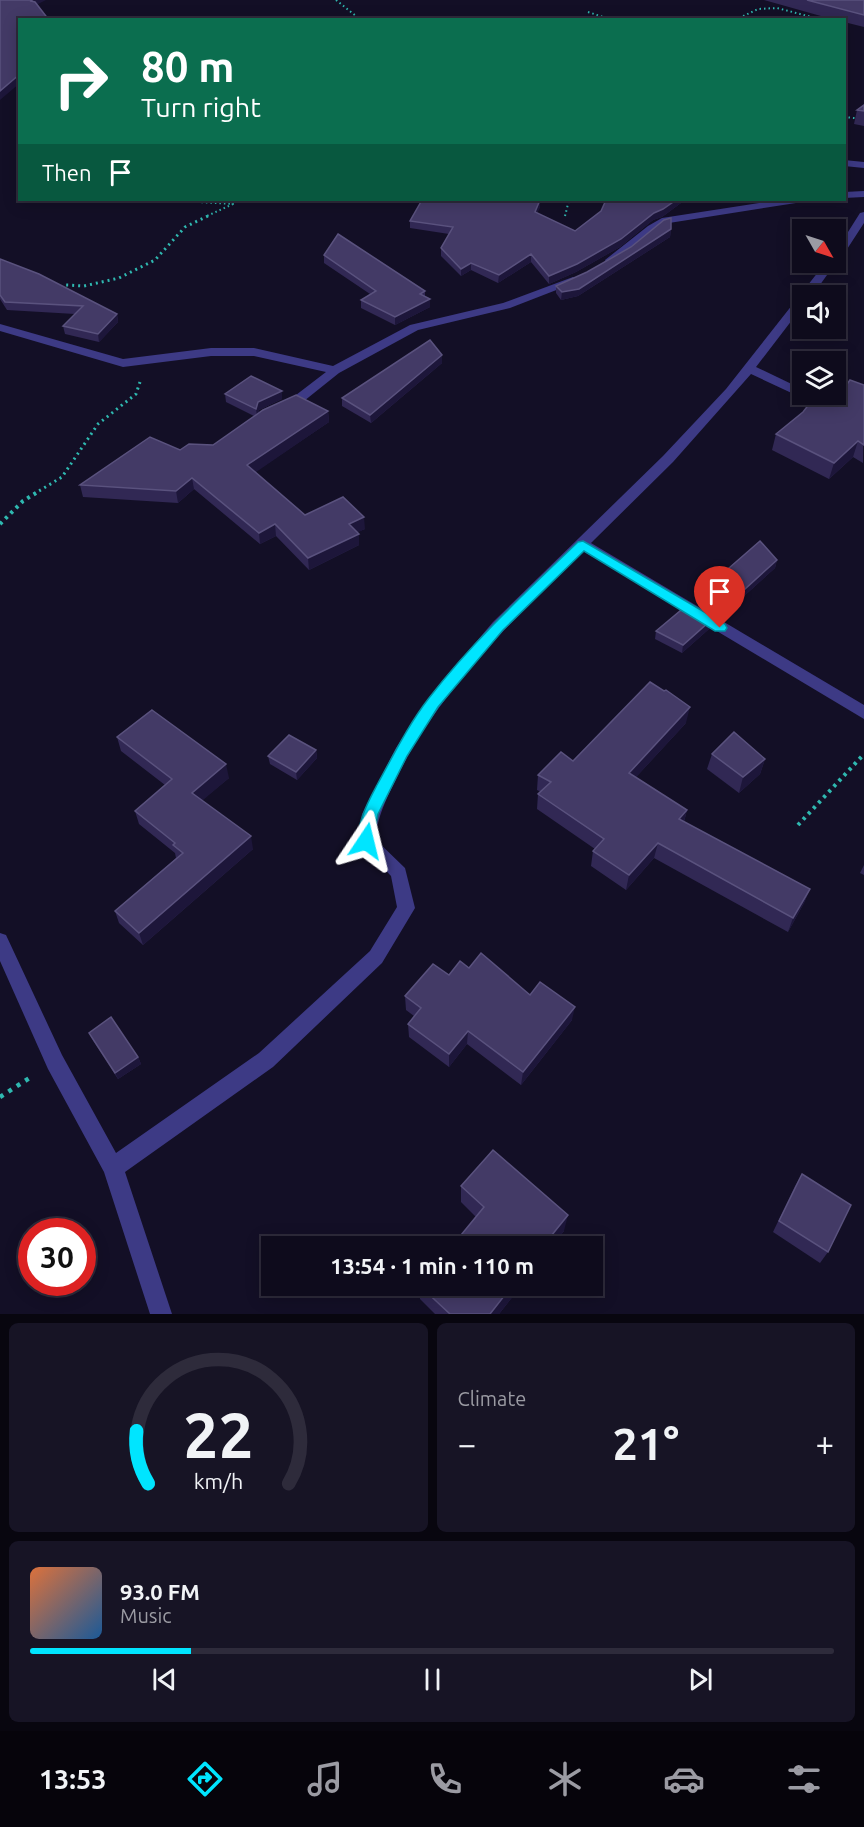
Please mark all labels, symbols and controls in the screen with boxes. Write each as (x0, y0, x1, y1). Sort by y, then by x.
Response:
icon: right (42, 42, 120, 120)
text: 80 m (141, 43, 235, 90)
text: Turn right (141, 92, 261, 122)
icon: arrive (104, 156, 137, 189)
text: Then (42, 160, 92, 185)
north arrow (792, 219, 846, 273)
map controls (792, 219, 846, 405)
button: sound (792, 285, 846, 339)
button: layers (792, 351, 846, 405)
pin (694, 566, 745, 628)
icon: arrive (703, 575, 736, 608)
position arrow (334, 809, 398, 873)
speed limit sign: 30 (18, 1218, 96, 1296)
text: 13:54 · 1 min · 110 m (330, 1253, 534, 1278)
text: Climate (458, 1387, 526, 1410)
text: 22 (183, 1400, 253, 1470)
text: 21° (612, 1418, 679, 1469)
text: − (458, 1425, 476, 1462)
text: + (815, 1425, 834, 1462)
text: km/h (193, 1470, 243, 1494)
text: 93.0 FM (120, 1579, 200, 1604)
text: Music (120, 1604, 172, 1627)
icon: previous (148, 1663, 181, 1696)
icon: pause (416, 1663, 449, 1696)
icon: next (684, 1663, 717, 1696)
icon: directions (184, 1758, 226, 1800)
icon: music (304, 1758, 346, 1800)
icon: phone (424, 1758, 466, 1800)
icon: climate (544, 1758, 586, 1800)
icon: car (663, 1758, 705, 1800)
icon: filters (783, 1758, 825, 1800)
text: 13:53 (39, 1764, 106, 1794)

